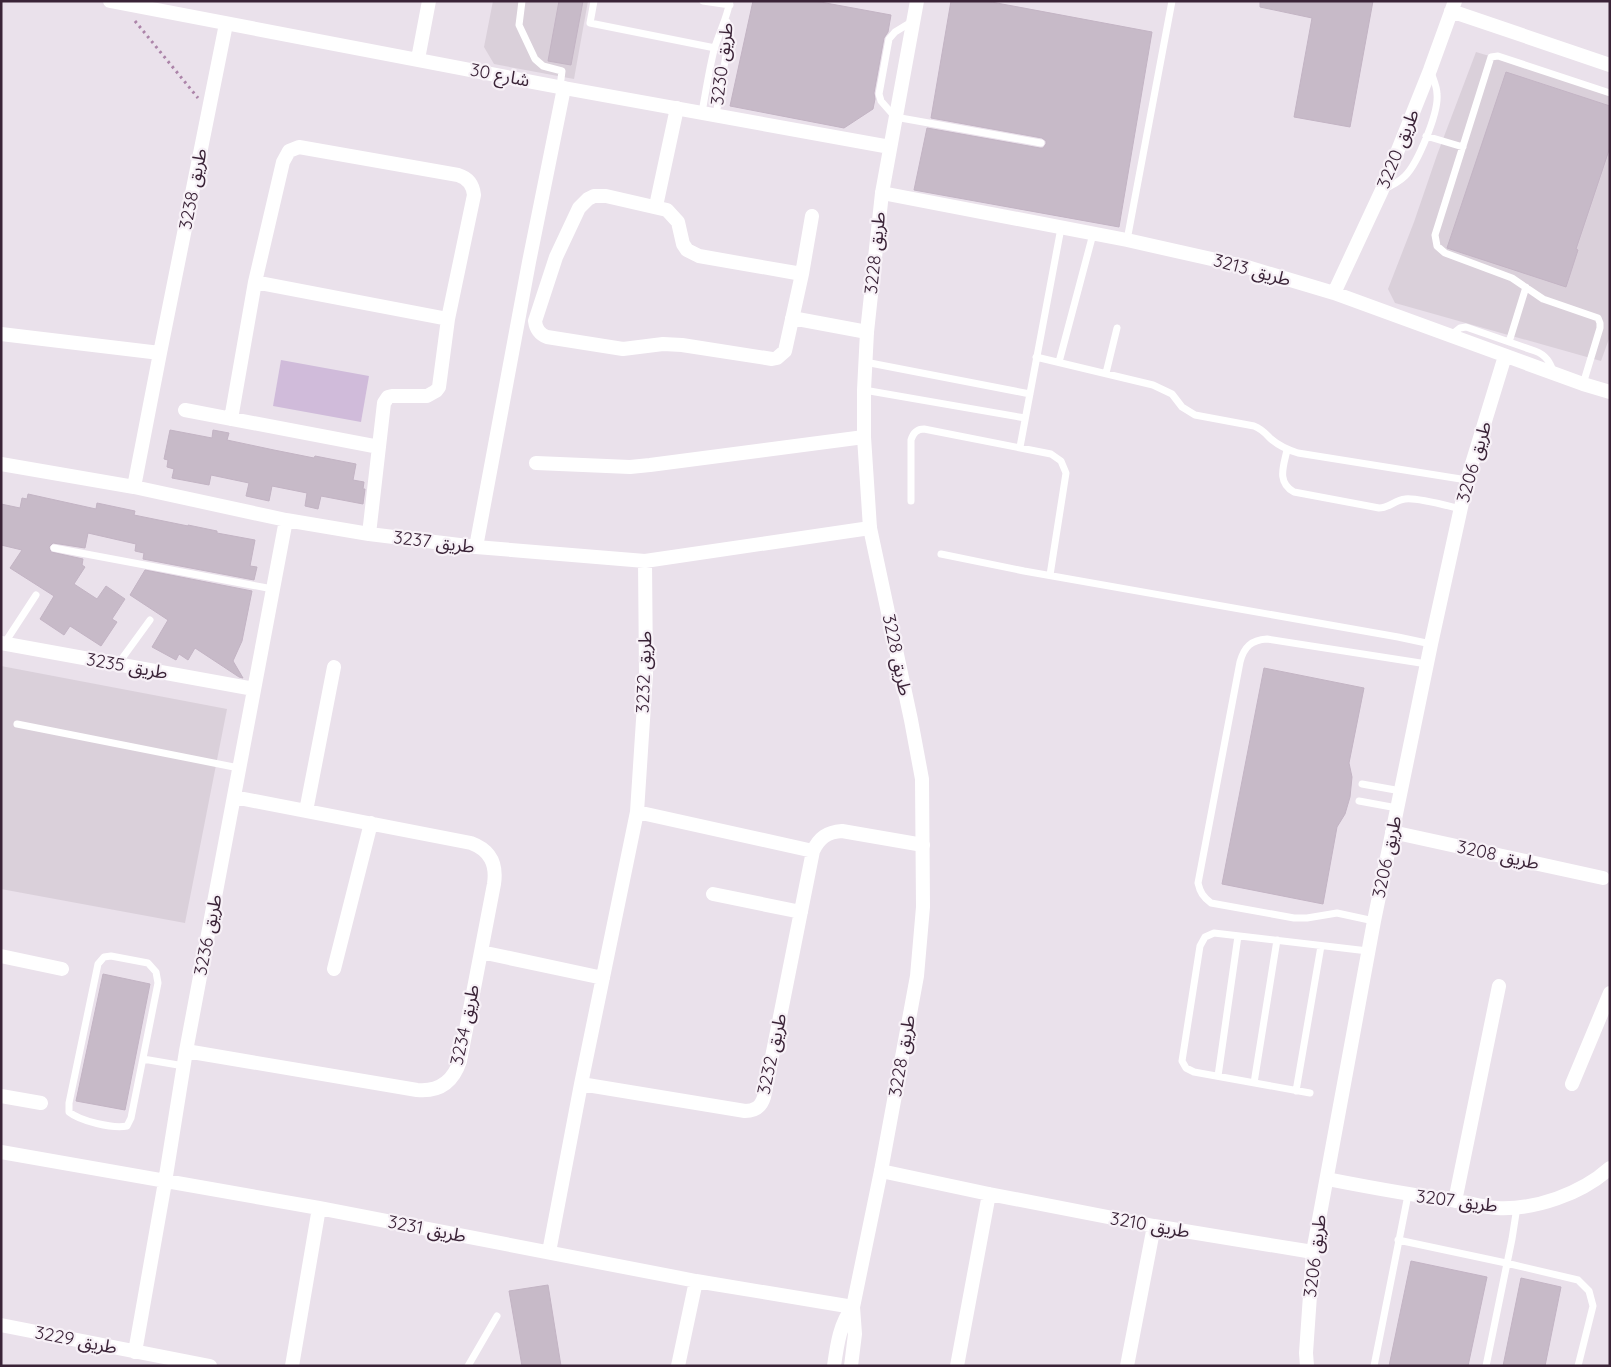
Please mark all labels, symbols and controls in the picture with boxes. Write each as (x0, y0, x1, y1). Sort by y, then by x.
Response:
street label: طريق 3230 (705, 21, 738, 107)
street label: شارع 30 (468, 57, 532, 94)
street label: طريق 3220 (1371, 106, 1424, 192)
street label: طريق 3238 (173, 146, 212, 231)
street label: طريق 3228 (859, 211, 890, 295)
street label: طريق 3213 (1211, 248, 1293, 291)
street label: طريق 3206 (1451, 419, 1496, 505)
street label: طريق 3237 (392, 525, 476, 558)
street label: طريق 3228 (878, 612, 917, 698)
street label: طريق 3232 (631, 630, 656, 714)
street label: طريق 3235 (85, 647, 170, 684)
street label: طريق 3206 (1367, 814, 1406, 900)
street label: طريق 3208 (1455, 835, 1541, 874)
street label: طريق 3236 (188, 892, 227, 977)
street label: طريق 3234 (445, 982, 484, 1067)
street label: طريق 3232 (752, 1011, 791, 1097)
street label: طريق 3228 (883, 1013, 920, 1099)
street label: طريق 3207 (1415, 1184, 1499, 1217)
street label: طريق 3210 (1108, 1206, 1192, 1243)
street label: طريق 3231 (386, 1210, 468, 1247)
street label: طريق 3206 (1298, 1213, 1331, 1299)
street label: طريق 3229 (33, 1320, 119, 1359)

